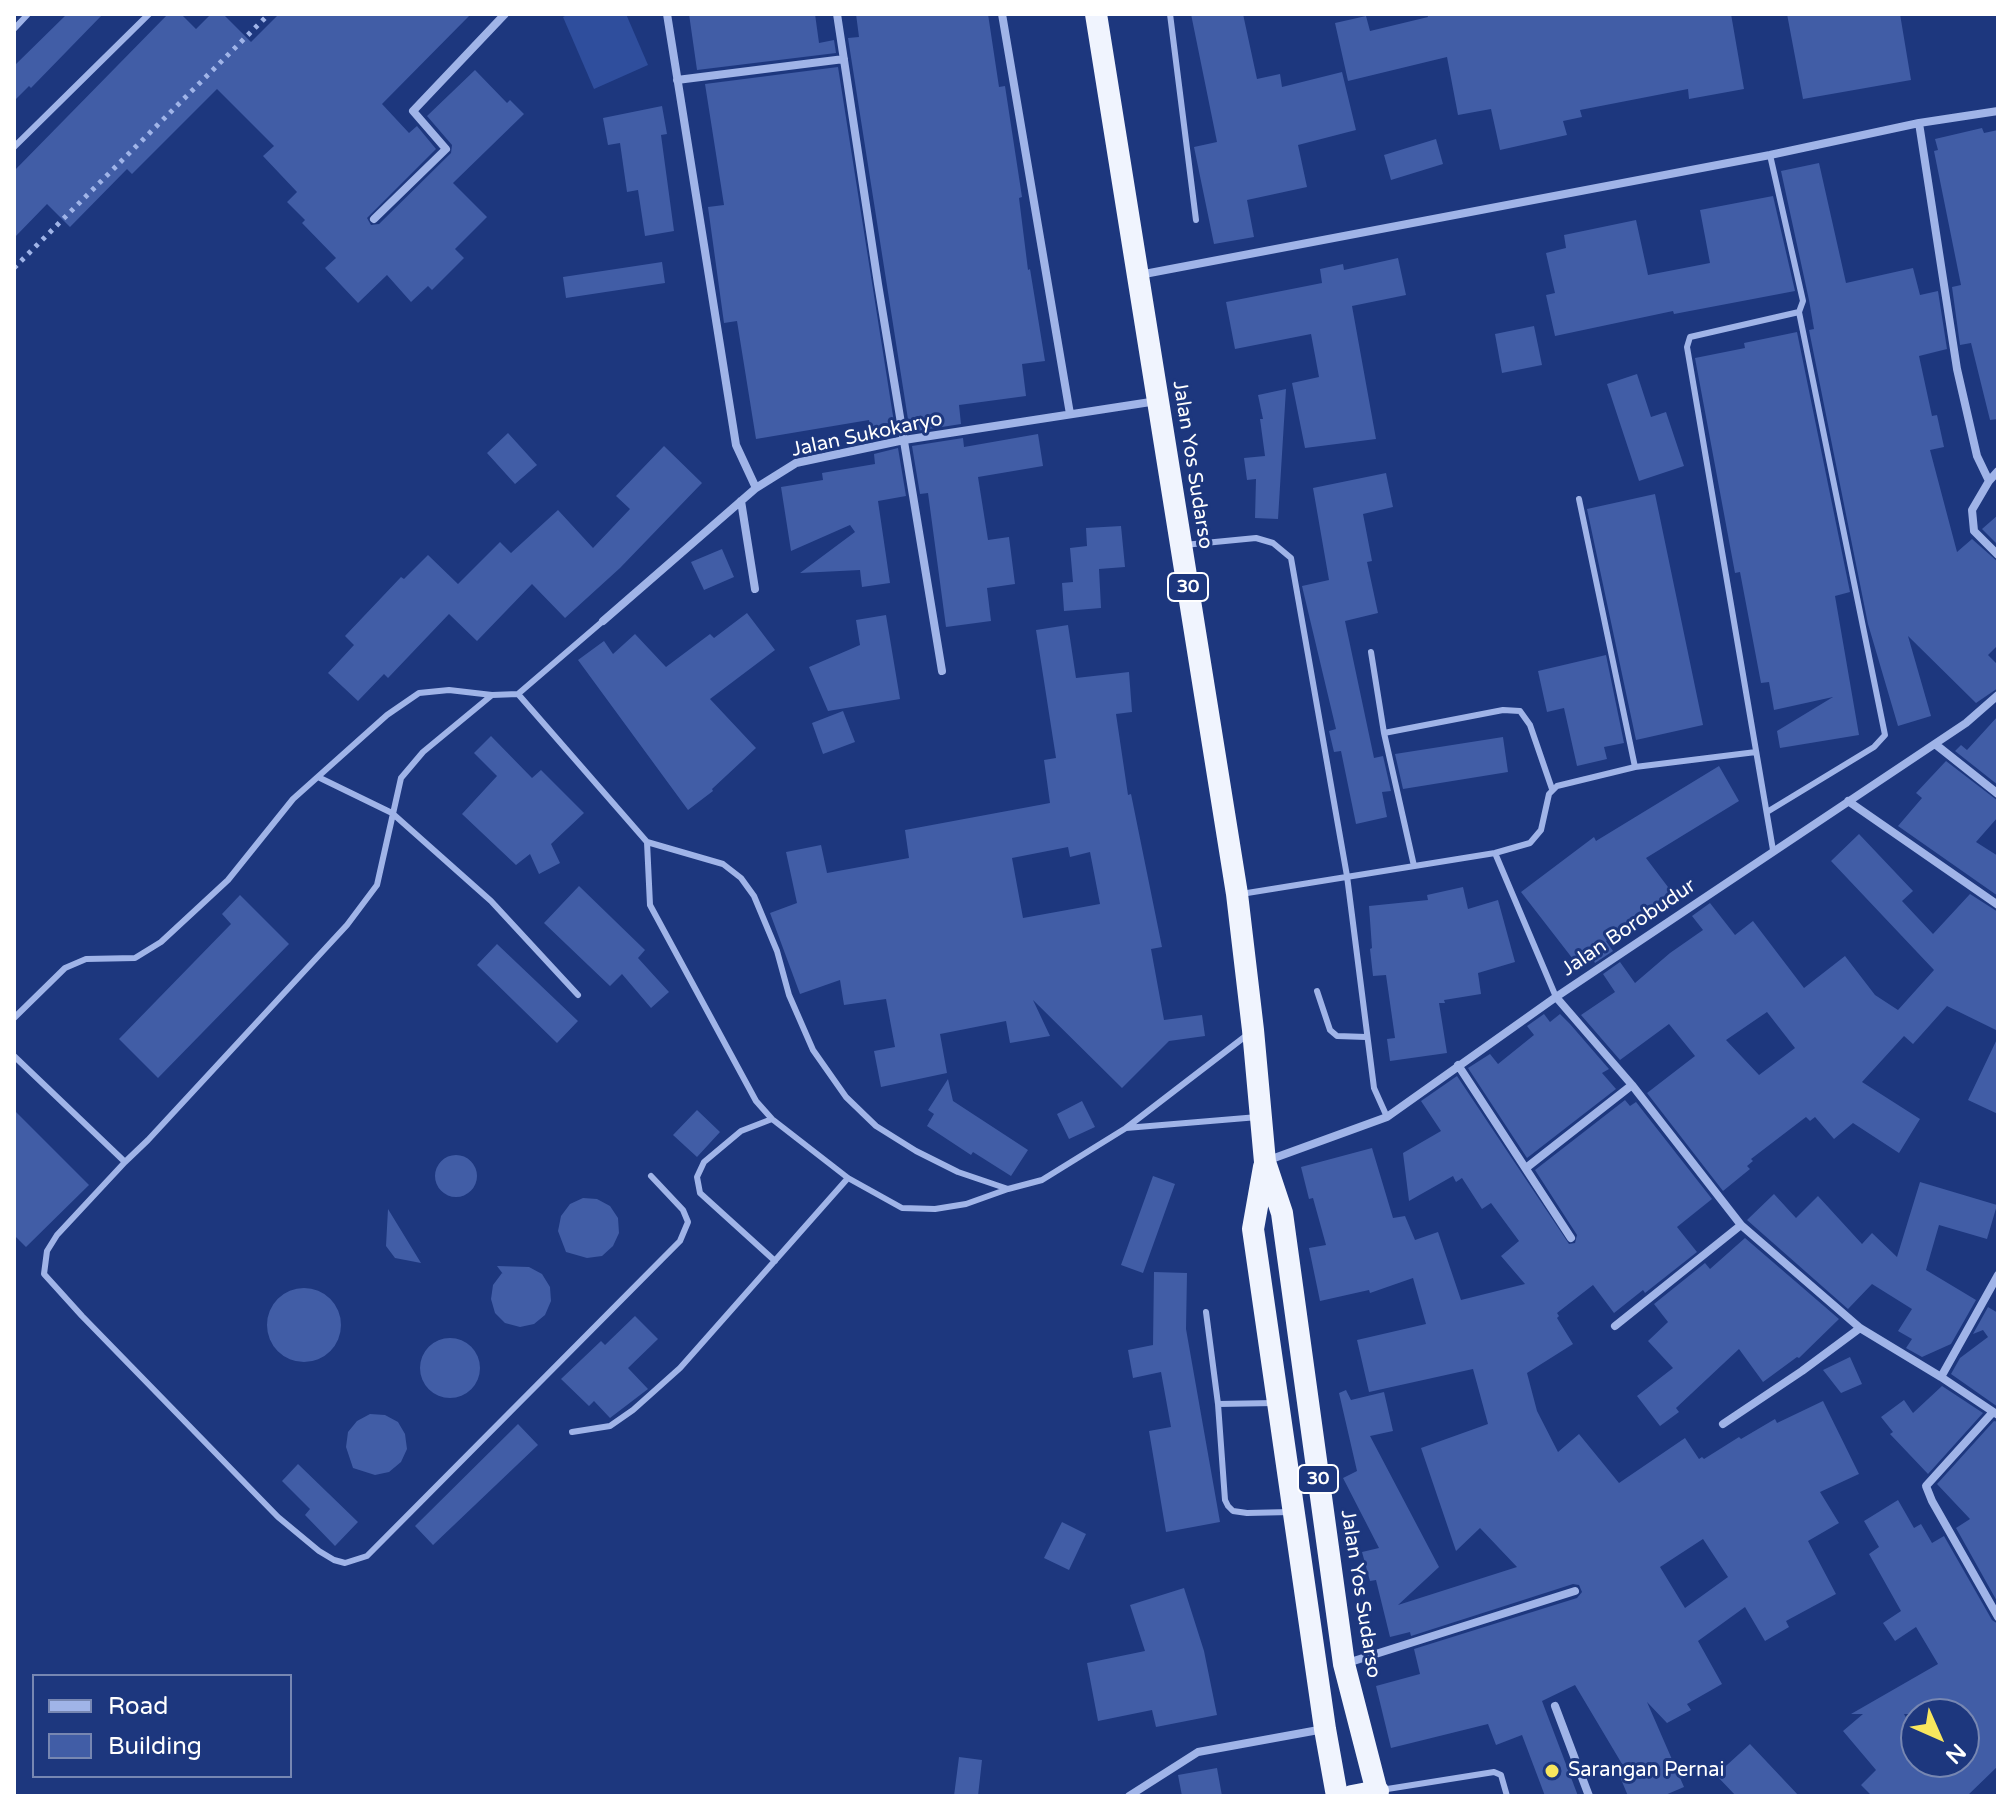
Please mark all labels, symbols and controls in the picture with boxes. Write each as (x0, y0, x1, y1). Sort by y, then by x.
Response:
street label: Jalan Yos Sudarso (1167, 379, 1217, 551)
street label: Jalan Sukokaryo (789, 407, 945, 463)
road number: 30 (1168, 573, 1208, 601)
street label: Jalan Borobudur (1557, 874, 1701, 982)
road number: 30 (1298, 1465, 1338, 1493)
street label: Jalan Yos Sudarso (1335, 1508, 1385, 1680)
legend (32, 1674, 292, 1778)
text: Road (108, 1692, 168, 1721)
north arrow (1900, 1698, 1980, 1778)
text: Building (108, 1732, 202, 1761)
text: N (1940, 1738, 1971, 1769)
place label: Sarangan Pernai (1568, 1759, 1724, 1783)
marker: Sarangan Pernai (1543, 1762, 1561, 1780)

